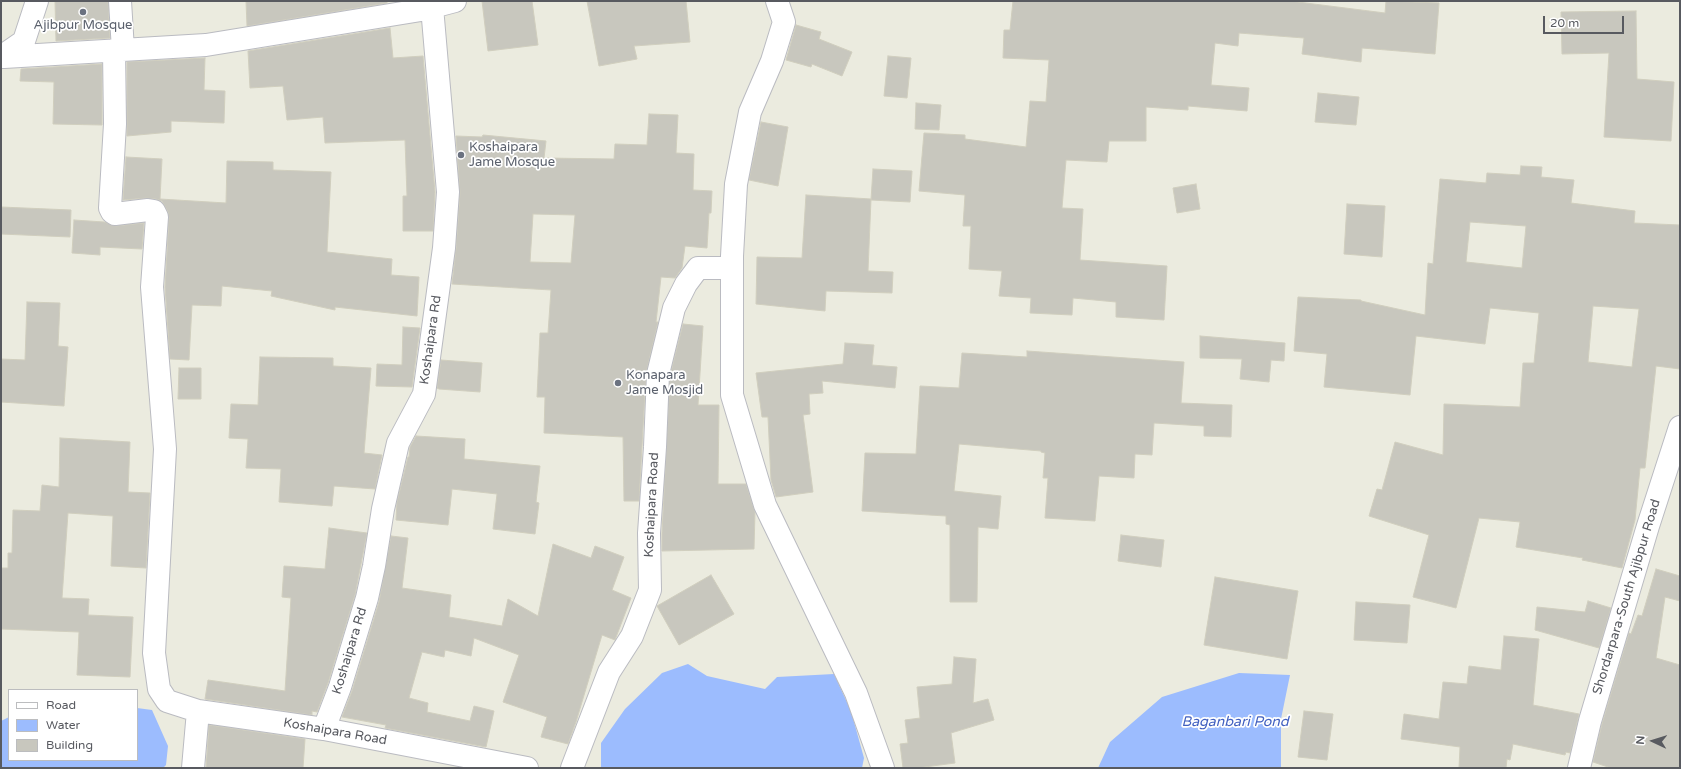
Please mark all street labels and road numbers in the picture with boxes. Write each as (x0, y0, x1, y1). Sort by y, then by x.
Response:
street label: Koshaipara Rd (417, 294, 445, 386)
street label: Koshaipara Road (641, 452, 663, 558)
street label: Shordarpara-South Ajibpur Road (1590, 497, 1664, 697)
street label: Koshaipara Rd (329, 606, 371, 696)
street label: Koshaipara Road (282, 715, 388, 749)

